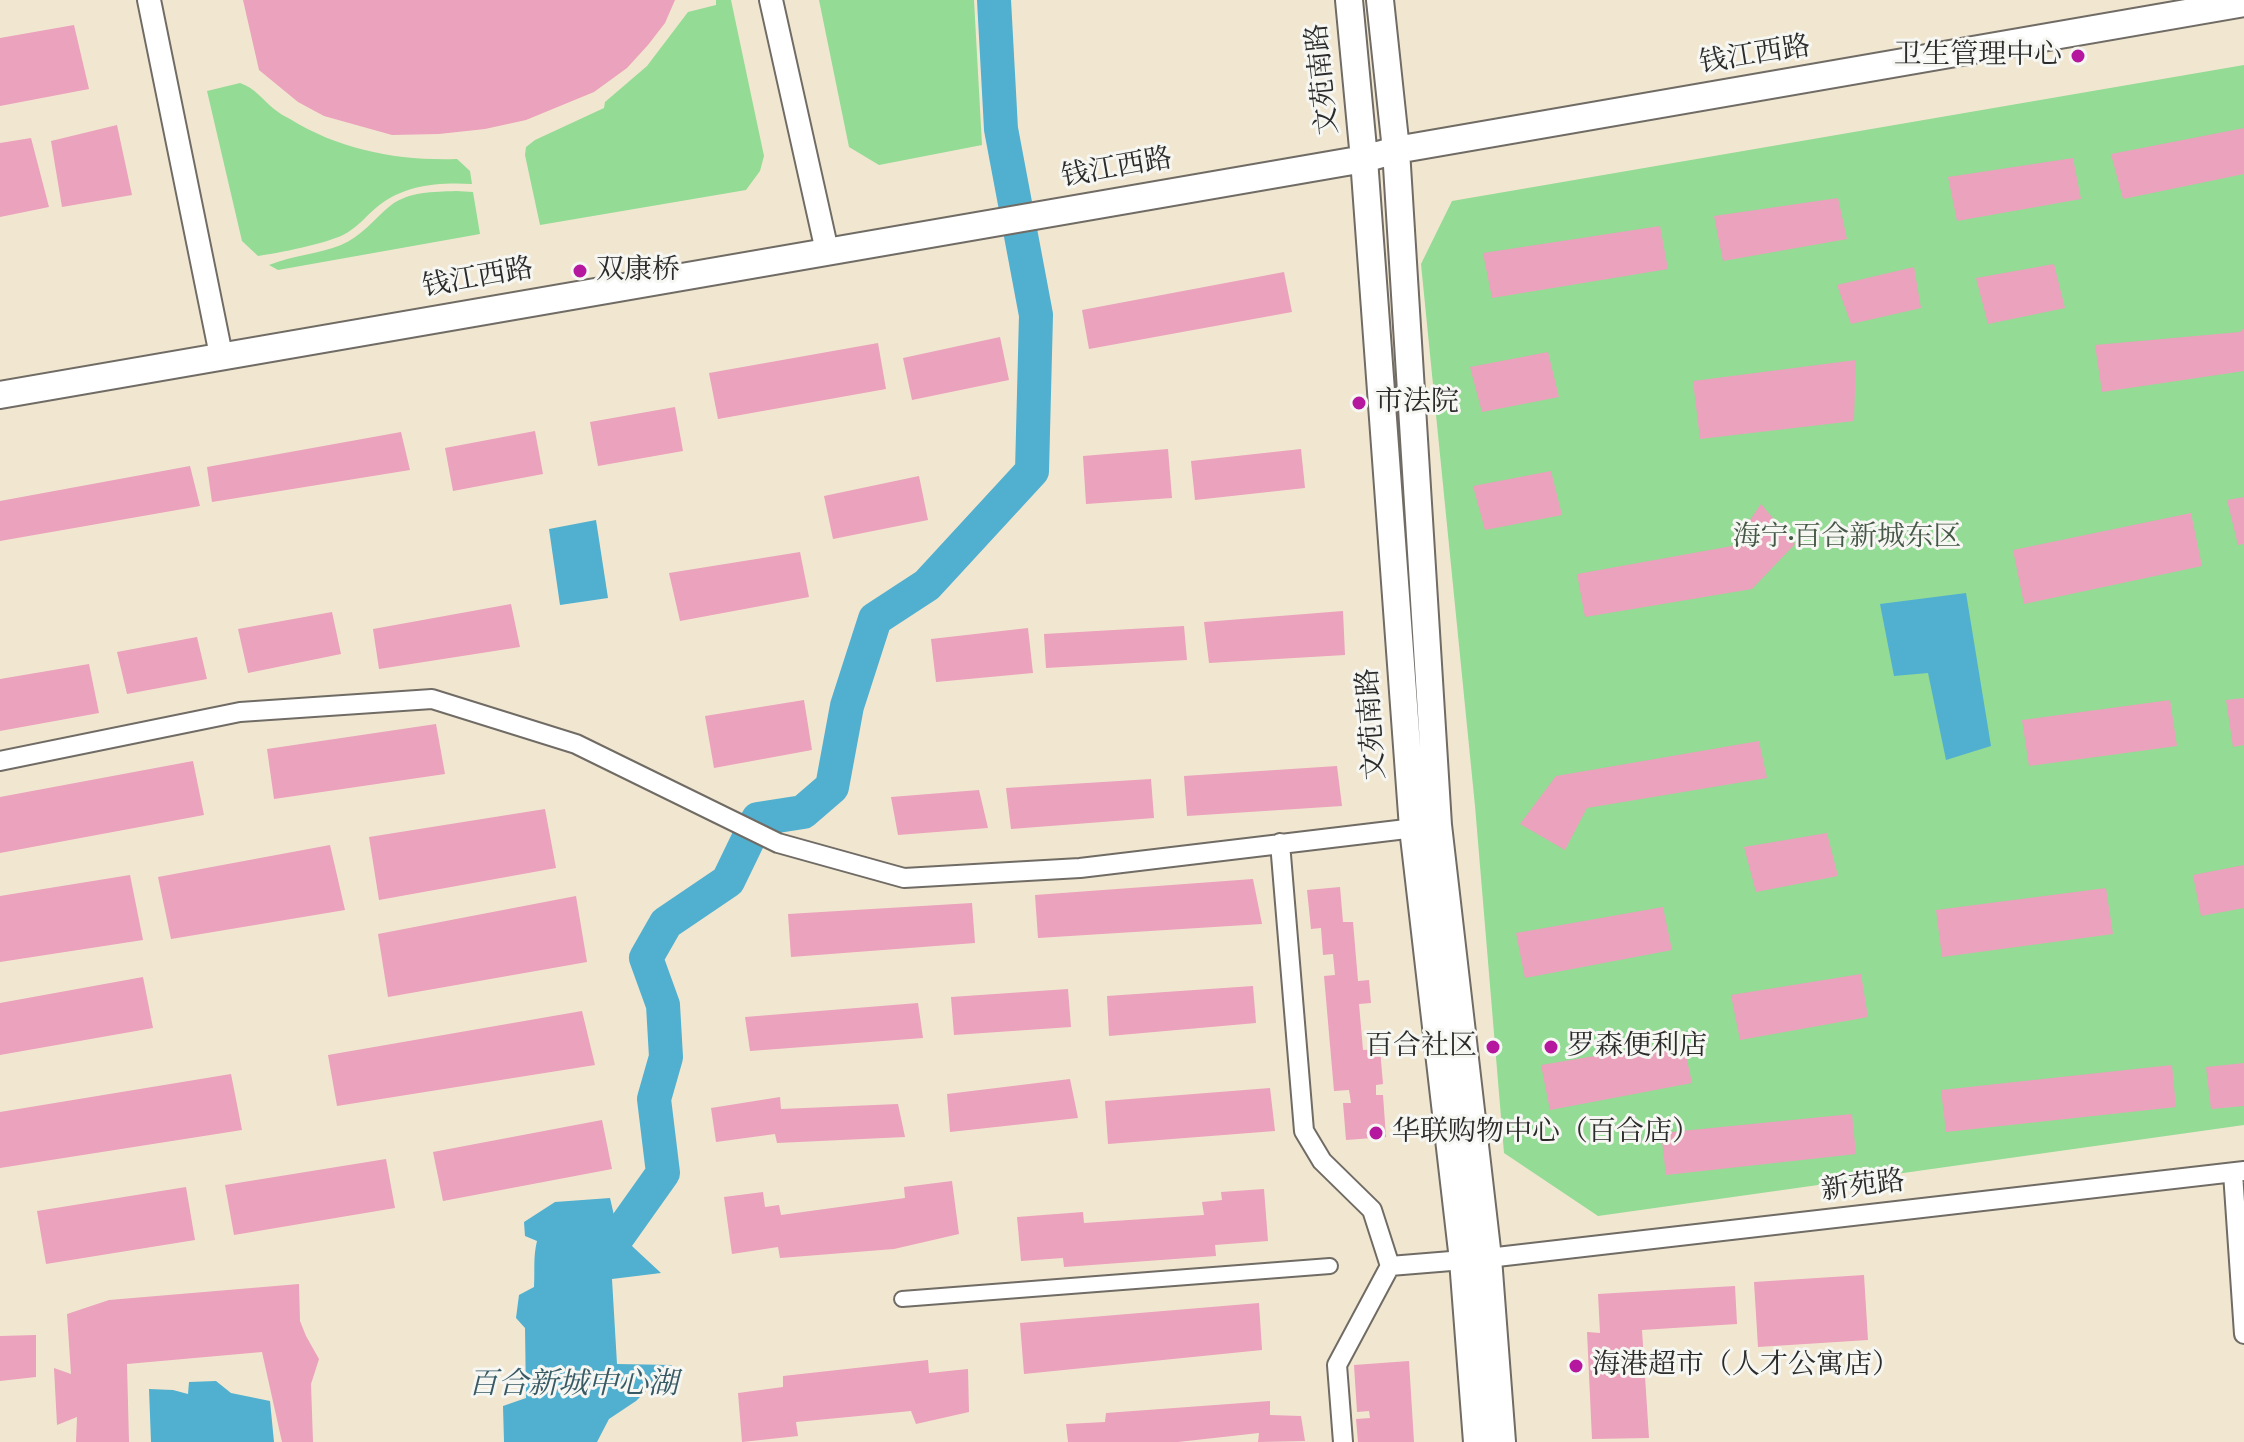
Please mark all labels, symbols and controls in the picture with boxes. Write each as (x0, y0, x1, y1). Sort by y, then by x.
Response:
street label: 文苑南路 (1301, 22, 1347, 136)
street label: 钱江西路 (1697, 31, 1813, 81)
place label: 卫生管理中心 (1894, 39, 2062, 73)
marker: 卫生管理中心 (2069, 47, 2087, 65)
street label: 钱江西路 (1059, 143, 1175, 195)
street label: 钱江西路 (420, 253, 536, 305)
place label: 双康桥 (596, 254, 680, 288)
marker: 双康桥 (571, 262, 589, 280)
place label: 市法院 (1375, 386, 1459, 420)
marker: 市法院 (1350, 394, 1368, 412)
park label: 海宁·百合新城东区 (1733, 521, 1961, 555)
street label: 文苑南路 (1352, 667, 1394, 781)
place label: 百合社区 (1365, 1030, 1477, 1064)
place label: 罗森便利店 (1567, 1030, 1707, 1064)
marker: 百合社区 (1484, 1038, 1502, 1056)
marker: 罗森便利店 (1542, 1038, 1560, 1056)
place label: 华联购物中心（百合店） (1392, 1116, 1700, 1150)
marker: 华联购物中心（百合店） (1367, 1124, 1385, 1142)
street label: 新苑路 (1819, 1165, 1907, 1209)
place label: 海港超市（人才公寓店） (1592, 1349, 1900, 1383)
marker: 海港超市（人才公寓店） (1567, 1357, 1585, 1375)
water label: 百合新城中心湖 (468, 1368, 678, 1404)

